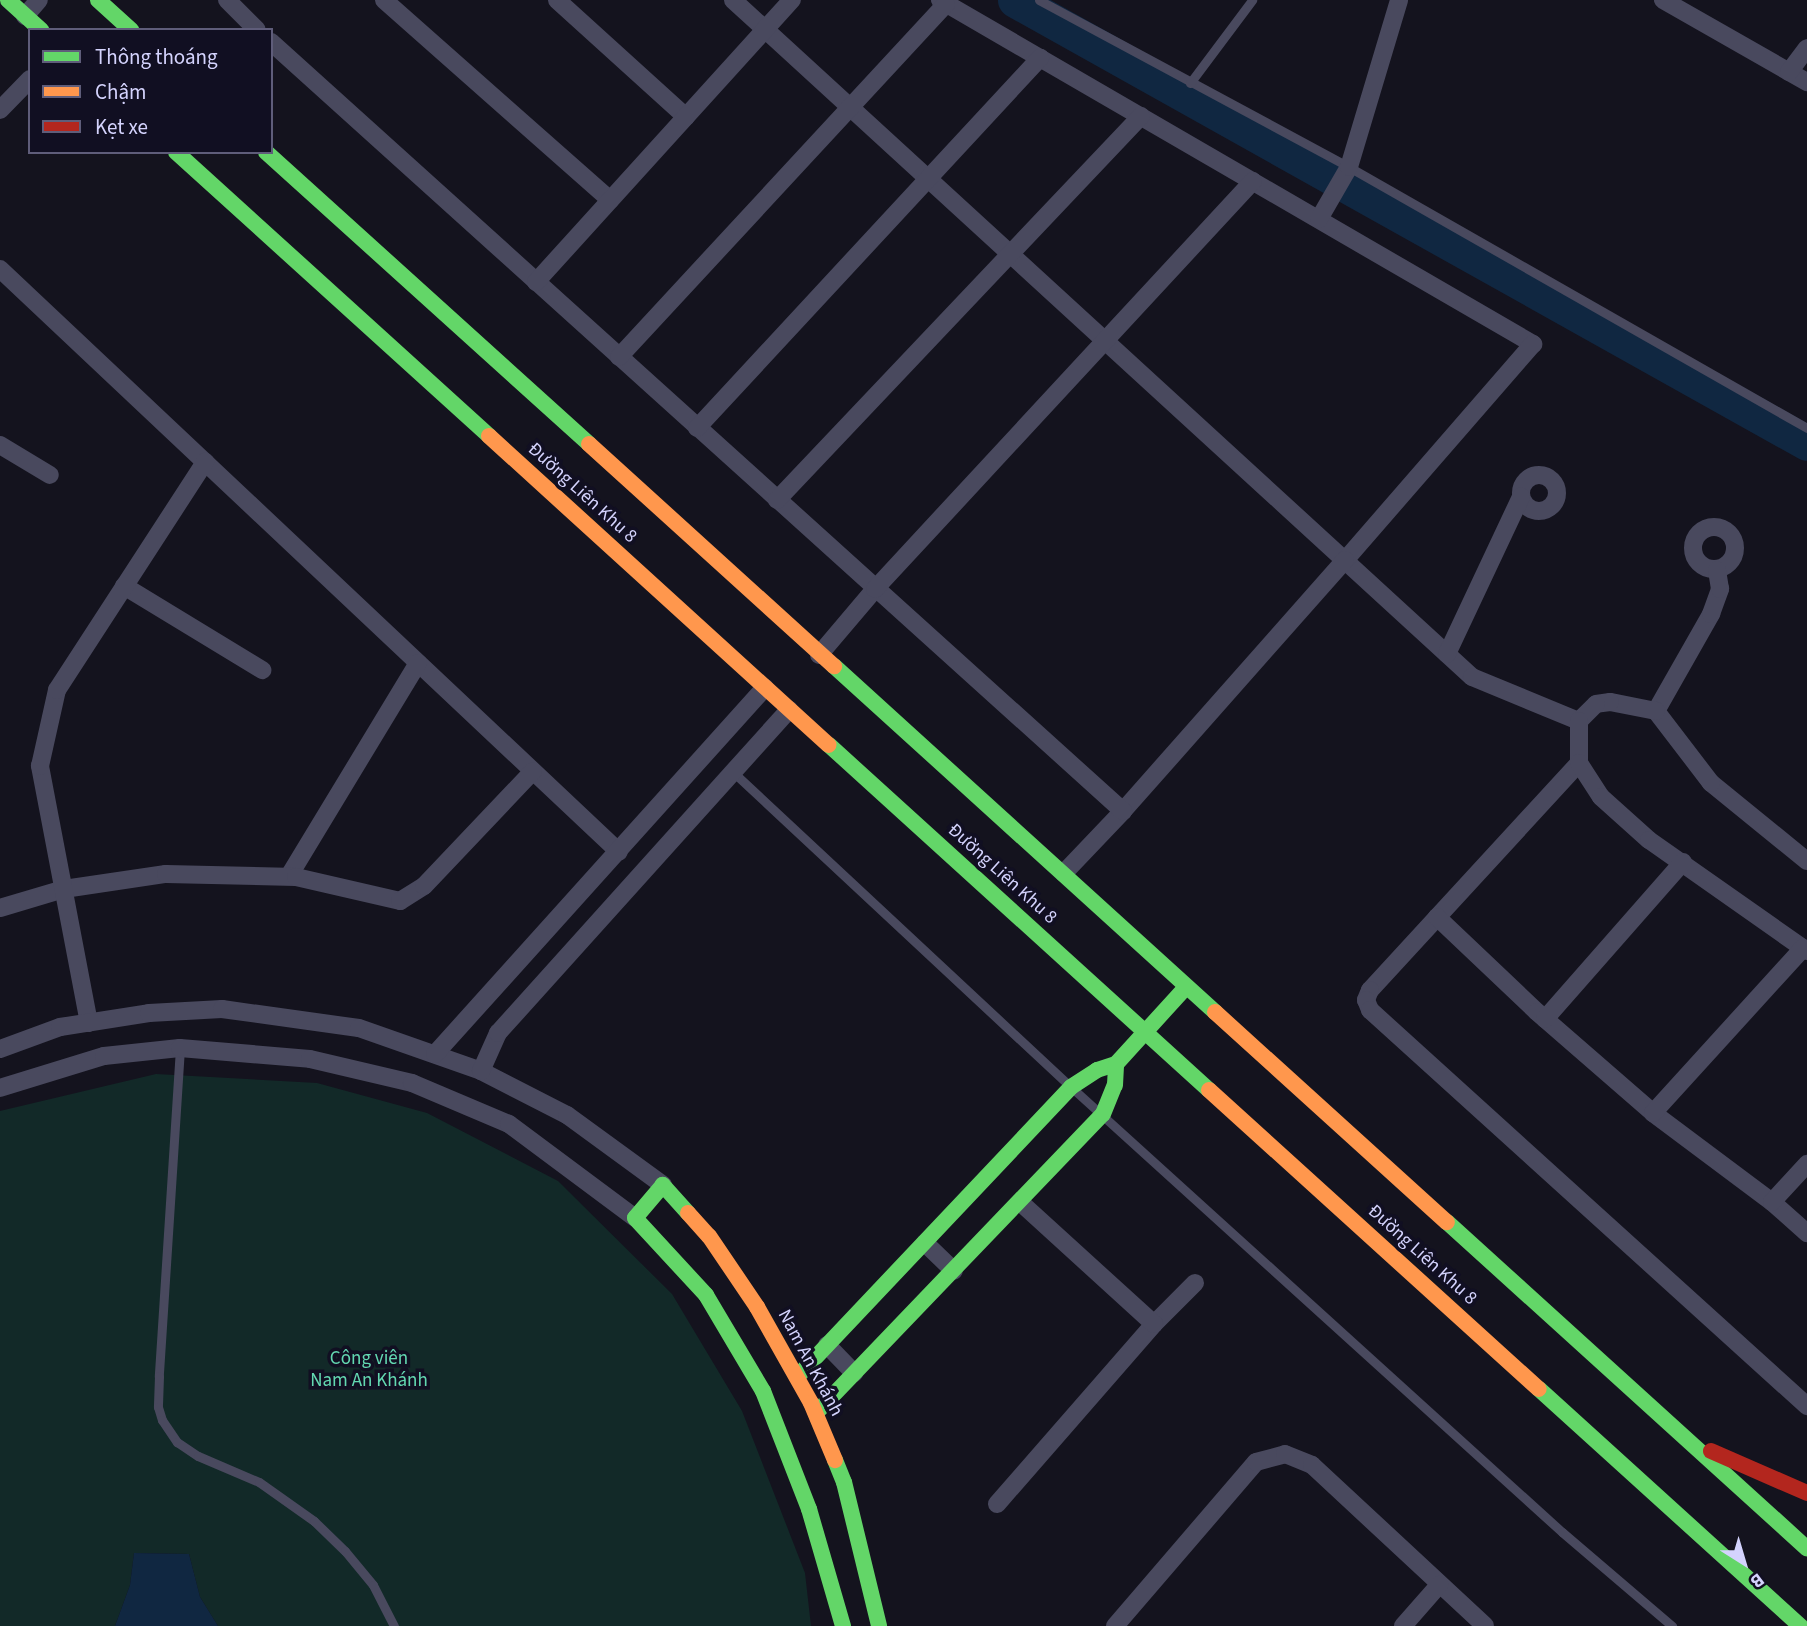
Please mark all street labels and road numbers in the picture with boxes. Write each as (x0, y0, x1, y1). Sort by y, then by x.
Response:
street label: Đường Liên Khu 8 (523, 438, 641, 548)
street label: Đường Liên Khu 8 (943, 819, 1061, 929)
street label: Đường Liên Khu 8 (1363, 1200, 1481, 1310)
street label: Nam An Khánh (772, 1306, 848, 1420)

